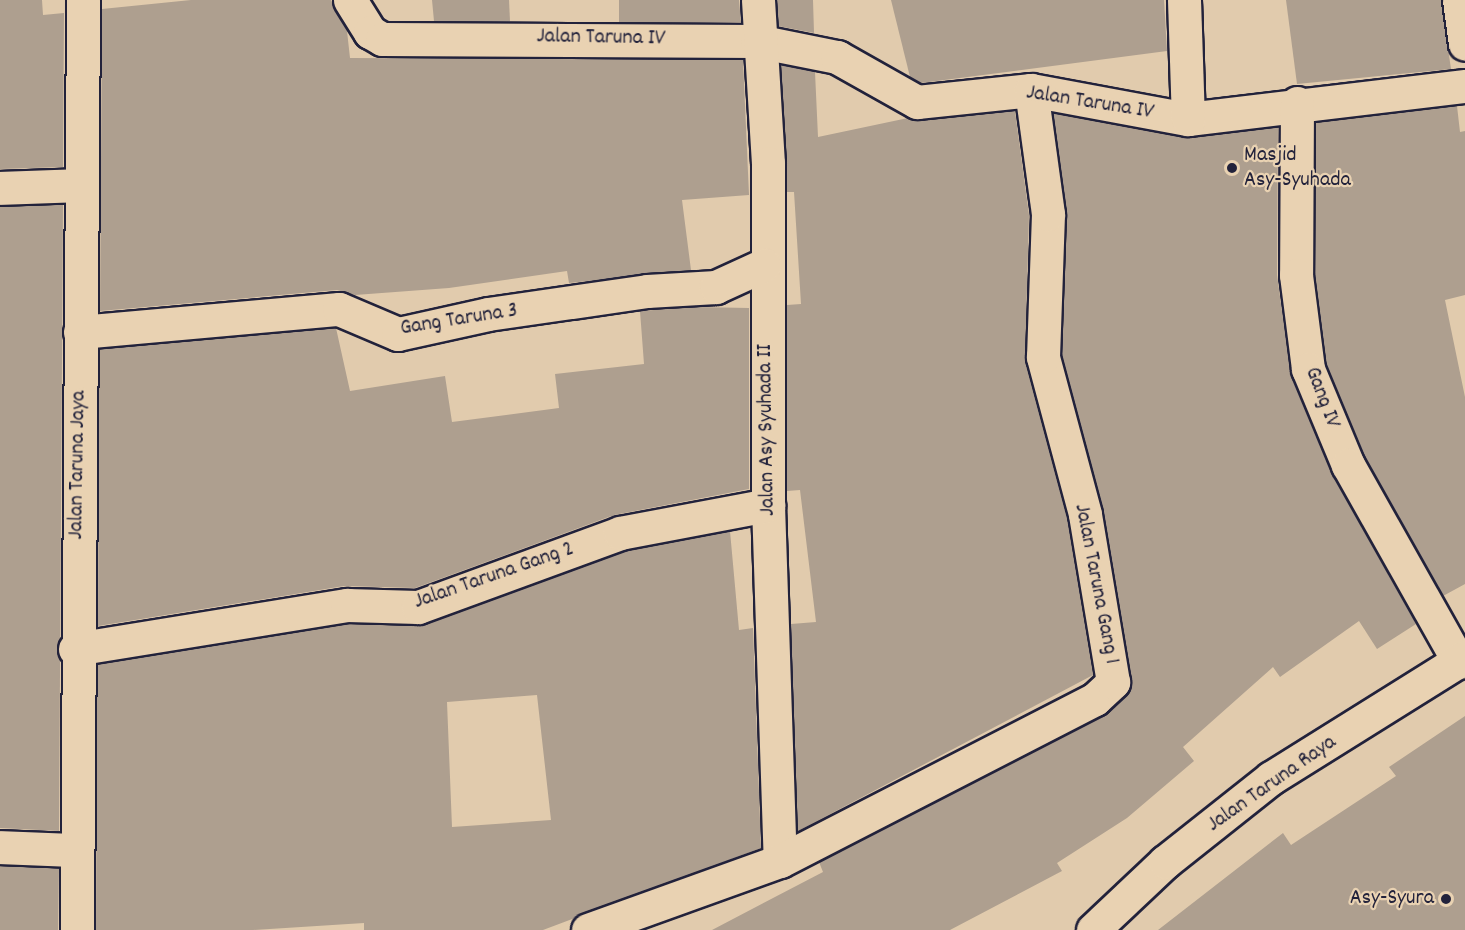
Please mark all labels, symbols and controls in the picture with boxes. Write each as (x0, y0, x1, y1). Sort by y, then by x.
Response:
street label: Jalan Taruna IV (536, 24, 666, 52)
street label: Jalan Taruna IV (1024, 80, 1156, 126)
place label: Masjid Asy-Syuhada (1244, 142, 1351, 194)
marker: Masjid Asy-Syuhada (1225, 161, 1239, 175)
street label: Gang Taruna 3 (399, 298, 519, 342)
street label: Jalan Asy Syuhada II (752, 344, 782, 516)
street label: Gang IV (1298, 364, 1346, 432)
street label: Jalan Taruna Jaya (64, 390, 92, 540)
street label: Jalan Taruna Gang 1 (1068, 502, 1124, 666)
street label: Jalan Taruna Gang 2 (411, 536, 577, 616)
street label: Jalan Taruna Raya (1202, 730, 1342, 838)
place label: Asy-Syura (1350, 886, 1434, 912)
marker: Asy-Syura (1439, 892, 1453, 906)

